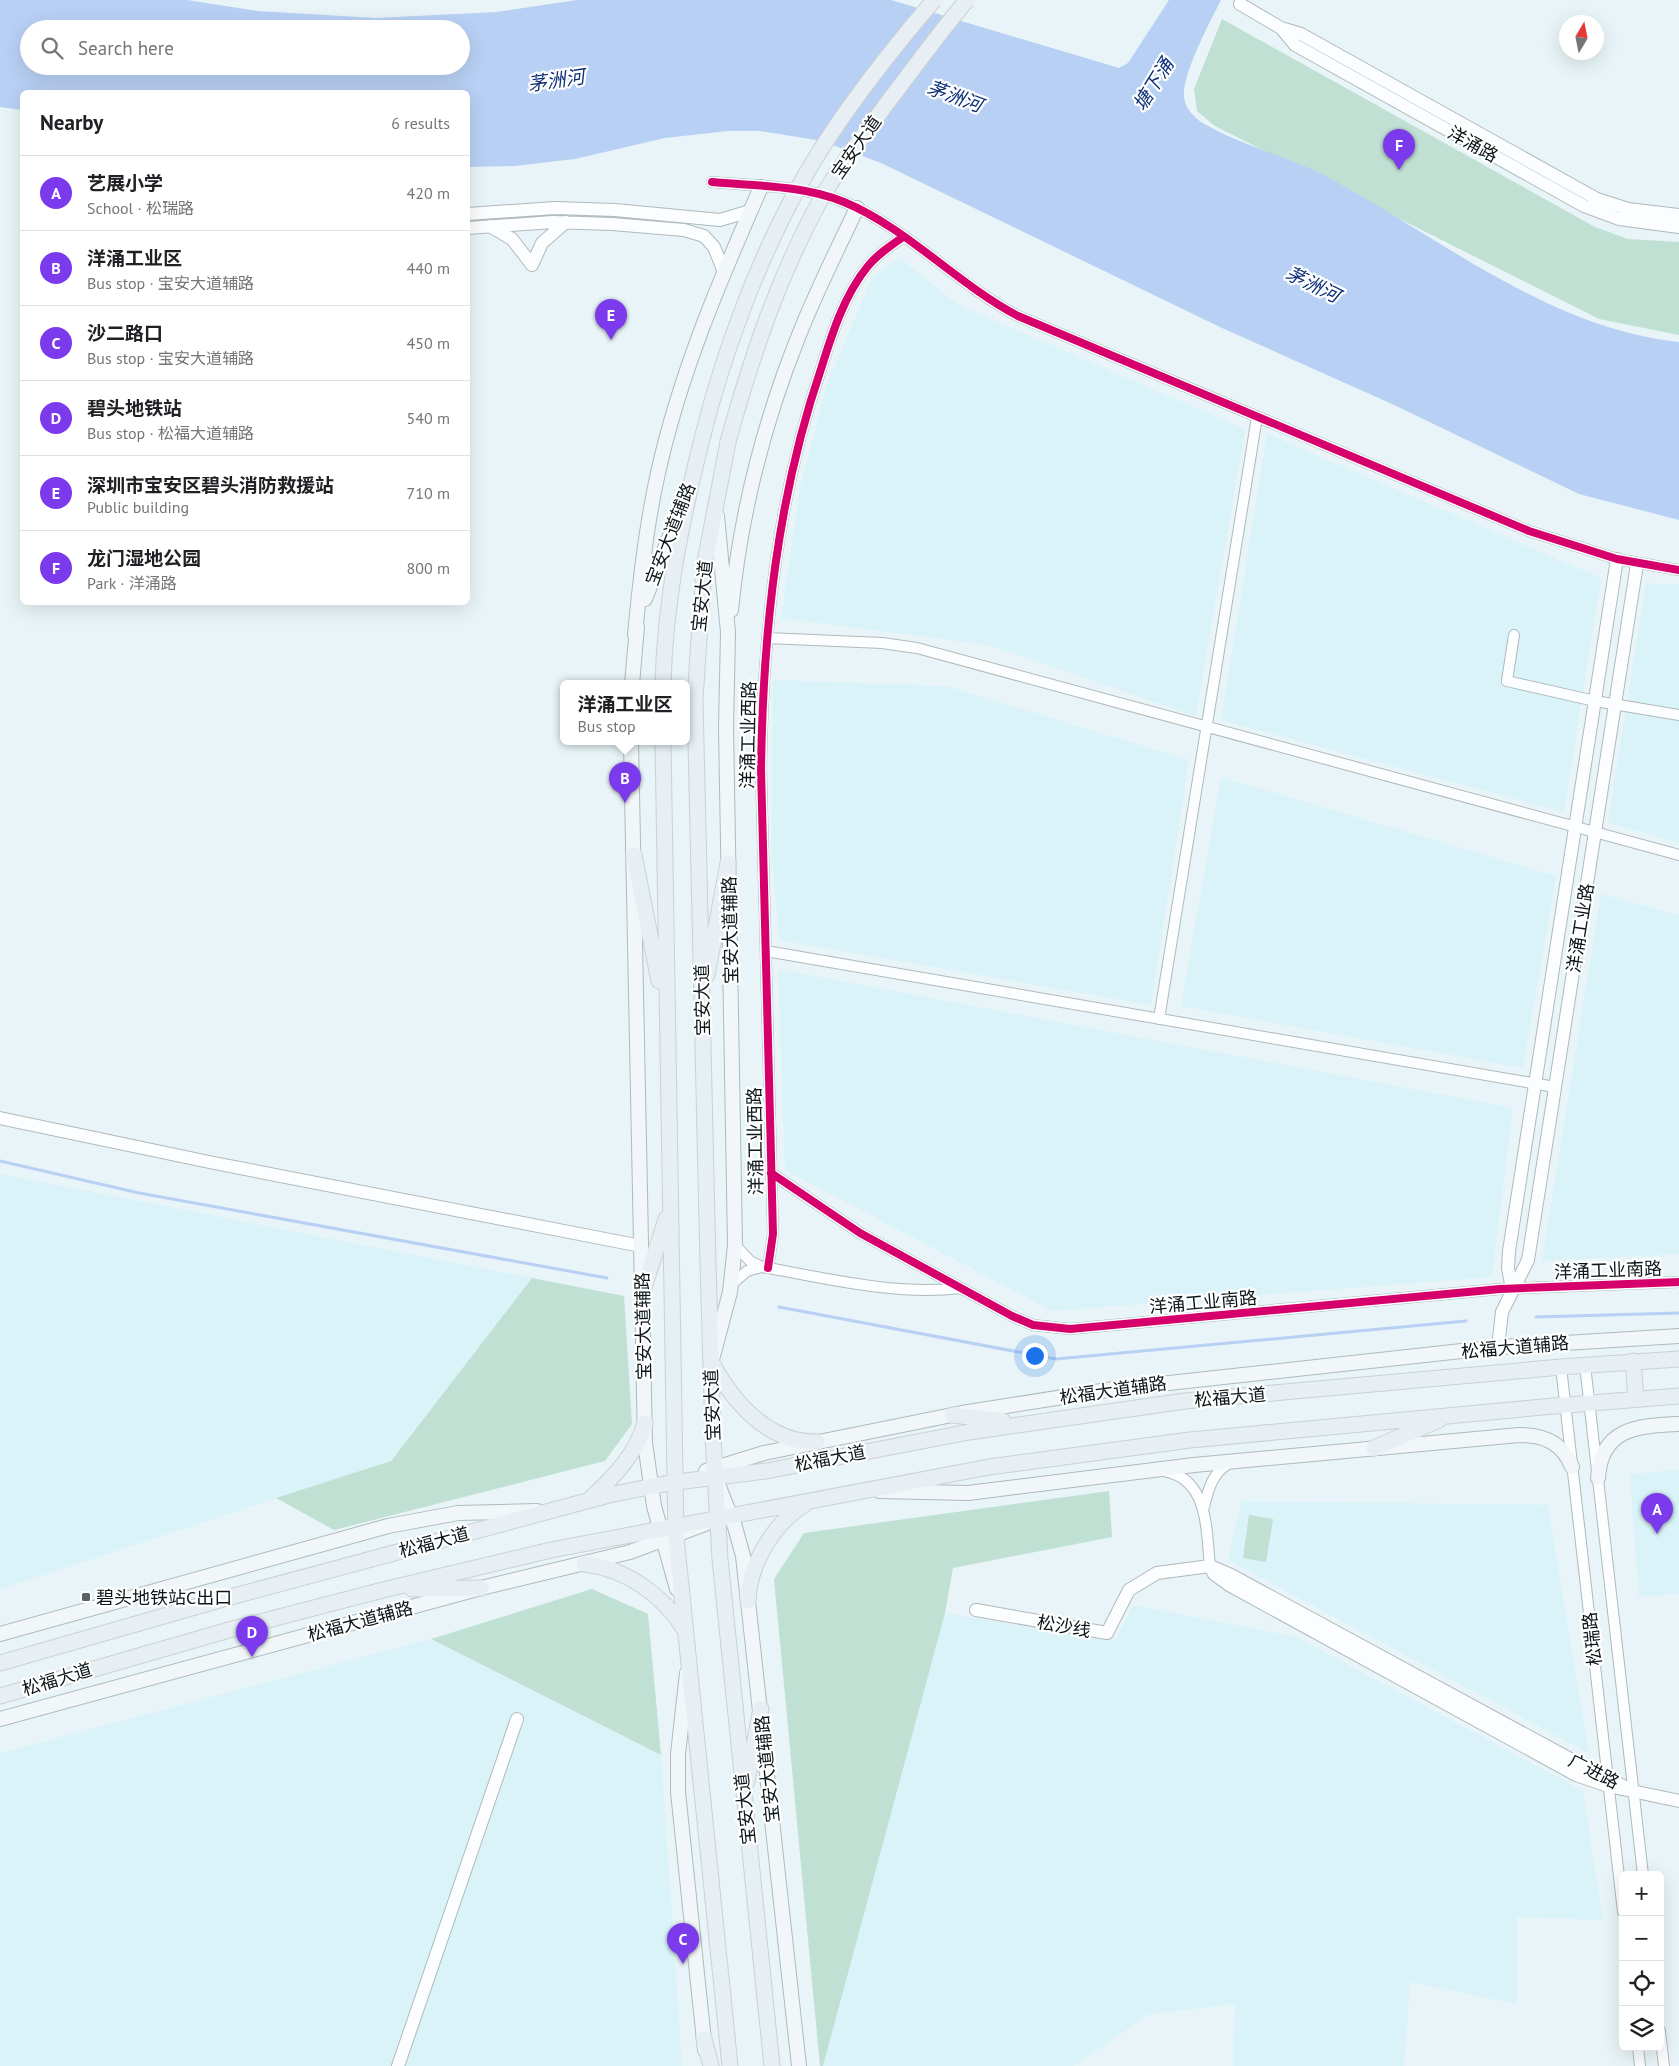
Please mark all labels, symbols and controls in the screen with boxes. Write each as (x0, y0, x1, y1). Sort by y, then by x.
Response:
north arrow (1559, 15, 1604, 60)
search box (20, 20, 470, 75)
icon: search (38, 34, 66, 62)
text: Search here (78, 36, 174, 60)
water label: 塘下涌 (1128, 52, 1179, 115)
water label: 茅洲河 (526, 64, 590, 96)
water label: 茅洲河 (924, 75, 990, 118)
text: Nearby (40, 109, 103, 136)
street label: 宝安大道 (826, 111, 886, 183)
text: 6 results (391, 113, 450, 133)
street label: 洋涌路 (1444, 121, 1502, 167)
pin: F (1383, 129, 1415, 170)
text: 艺展小学 (87, 171, 163, 195)
text: A (51, 183, 61, 203)
text: 420 m (407, 183, 450, 203)
text: School · 松瑞路 (87, 198, 194, 218)
text: 洋涌工业区 (87, 246, 182, 270)
text: B (51, 258, 61, 278)
text: 440 m (407, 258, 450, 278)
water label: 茅洲河 (1282, 261, 1347, 309)
text: Bus stop · 宝安大道辅路 (87, 273, 254, 293)
pin: E (595, 299, 627, 340)
text: 沙二路口 (87, 321, 163, 345)
text: C (52, 333, 60, 353)
text: 450 m (407, 333, 450, 353)
text: Bus stop · 宝安大道辅路 (87, 348, 254, 368)
text: 碧头地铁站 (87, 396, 182, 420)
text: D (51, 408, 61, 428)
text: 540 m (407, 408, 450, 428)
text: Bus stop · 松福大道辅路 (87, 423, 254, 443)
text: 深圳市宝安区碧头消防救援站 (87, 473, 334, 497)
street label: 宝安大道辅路 (640, 479, 700, 589)
text: E (52, 483, 60, 503)
text: 710 m (407, 483, 450, 503)
text: Public building (87, 497, 189, 517)
text: 龙门湿地公园 (87, 546, 201, 570)
text: F (52, 558, 60, 578)
text: 800 m (407, 558, 450, 578)
street label: 宝安大道 (687, 559, 717, 633)
text: Park · 洋涌路 (87, 573, 177, 593)
popup (560, 680, 690, 745)
street label: 洋涌工业西路 (736, 681, 760, 789)
text: 洋涌工业区 (577, 692, 673, 716)
text: Bus stop (577, 716, 636, 736)
pin: B (609, 762, 641, 803)
street label: 宝安大道辅路 (718, 876, 742, 984)
street label: 洋涌工业路 (1562, 882, 1598, 974)
street label: 宝安大道 (690, 964, 714, 1036)
street label: 洋涌工业西路 (743, 1087, 767, 1195)
street label: 洋涌工业南路 (1554, 1257, 1662, 1283)
street label: 宝安大道辅路 (631, 1272, 655, 1380)
street label: 洋涌工业南路 (1148, 1286, 1258, 1318)
street label: 松福大道辅路 (1460, 1331, 1570, 1363)
your location (1022, 1343, 1048, 1369)
street label: 宝安大道 (699, 1369, 725, 1441)
street label: 松福大道辅路 (1058, 1371, 1168, 1409)
street label: 松福大道 (1193, 1382, 1267, 1412)
street label: 松福大道 (792, 1440, 868, 1476)
pin: A (1641, 1493, 1673, 1534)
street label: 松福大道 (396, 1522, 472, 1562)
place label: 碧头地铁站C出口 (96, 1586, 232, 1609)
marker: 碧头地铁站C出口 (80, 1591, 92, 1603)
street label: 松福大道辅路 (305, 1596, 415, 1646)
street label: 松沙线 (1035, 1610, 1093, 1642)
street label: 松瑞路 (1578, 1611, 1606, 1667)
pin: D (236, 1616, 268, 1657)
street label: 松福大道 (19, 1657, 95, 1701)
street label: 宝安大道辅路 (750, 1714, 784, 1824)
street label: 广进路 (1565, 1748, 1623, 1794)
street label: 宝安大道 (730, 1772, 760, 1846)
map controls (1619, 1871, 1664, 2051)
button: + (1619, 1871, 1664, 1916)
button: − (1619, 1916, 1664, 1961)
pin: C (667, 1923, 699, 1964)
button: locate (1619, 1961, 1664, 2006)
button: layers (1619, 2006, 1664, 2051)

